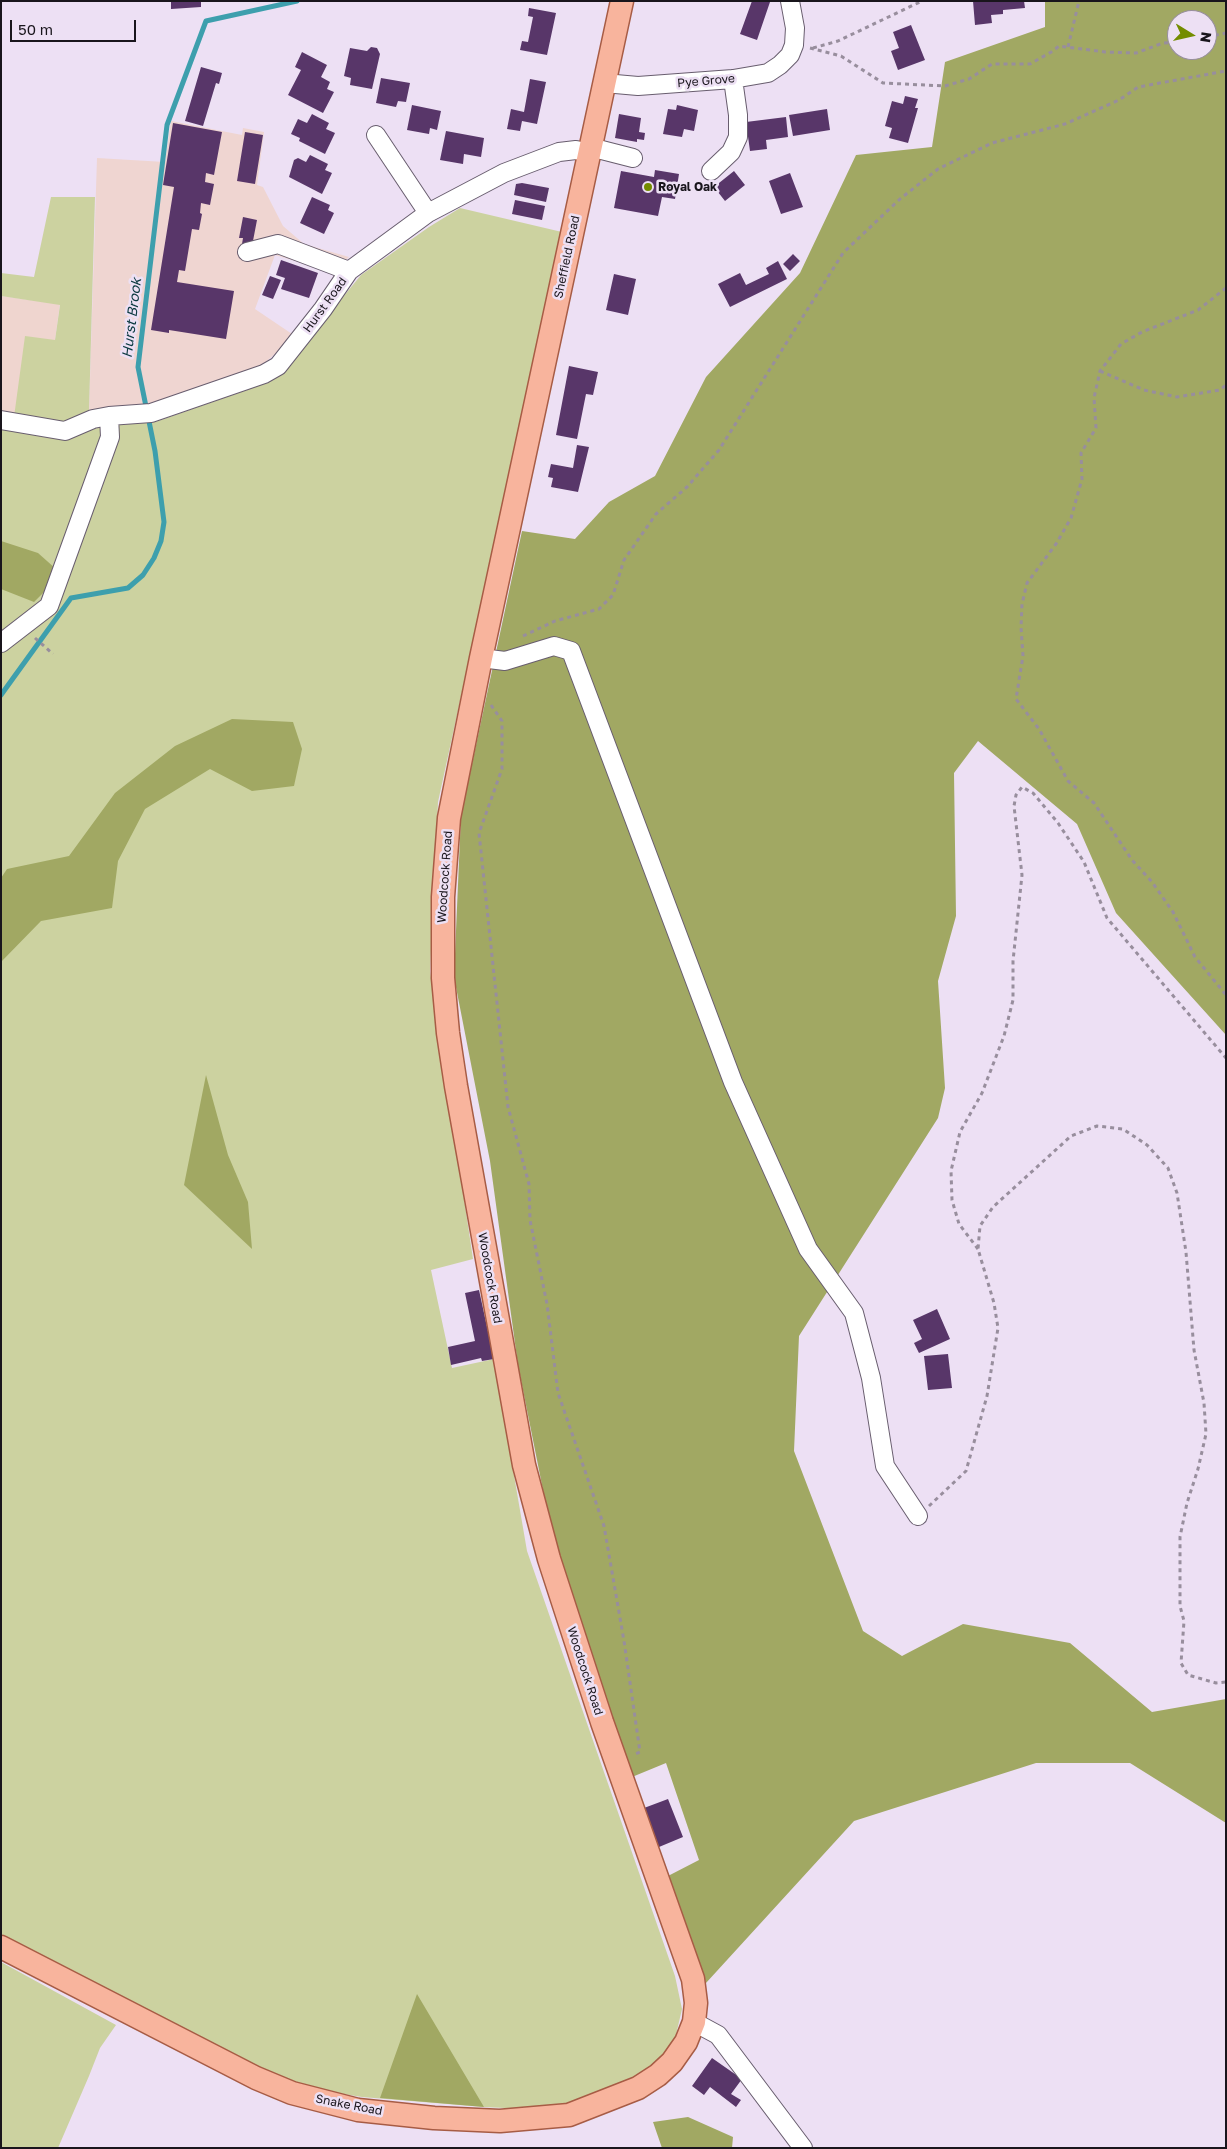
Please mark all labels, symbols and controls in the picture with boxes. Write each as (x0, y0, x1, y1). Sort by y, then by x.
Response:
scale bar (12, 10, 139, 42)
north arrow (1167, 10, 1217, 60)
text: 50 m (18, 20, 53, 38)
text: N (1197, 31, 1216, 44)
street label: Pye Grove (677, 71, 735, 91)
place label: Royal Oak (658, 180, 717, 194)
marker: Royal Oak (642, 181, 654, 193)
street label: Sheffield Road (551, 214, 583, 300)
street label: Hurst Road (300, 275, 350, 335)
water label: Hurst Brook (119, 277, 145, 359)
street label: Woodcock Road (435, 830, 455, 924)
street label: Woodcock Road (475, 1231, 505, 1325)
street label: Woodcock Road (564, 1625, 606, 1717)
street label: Snake Road (314, 2091, 384, 2119)

